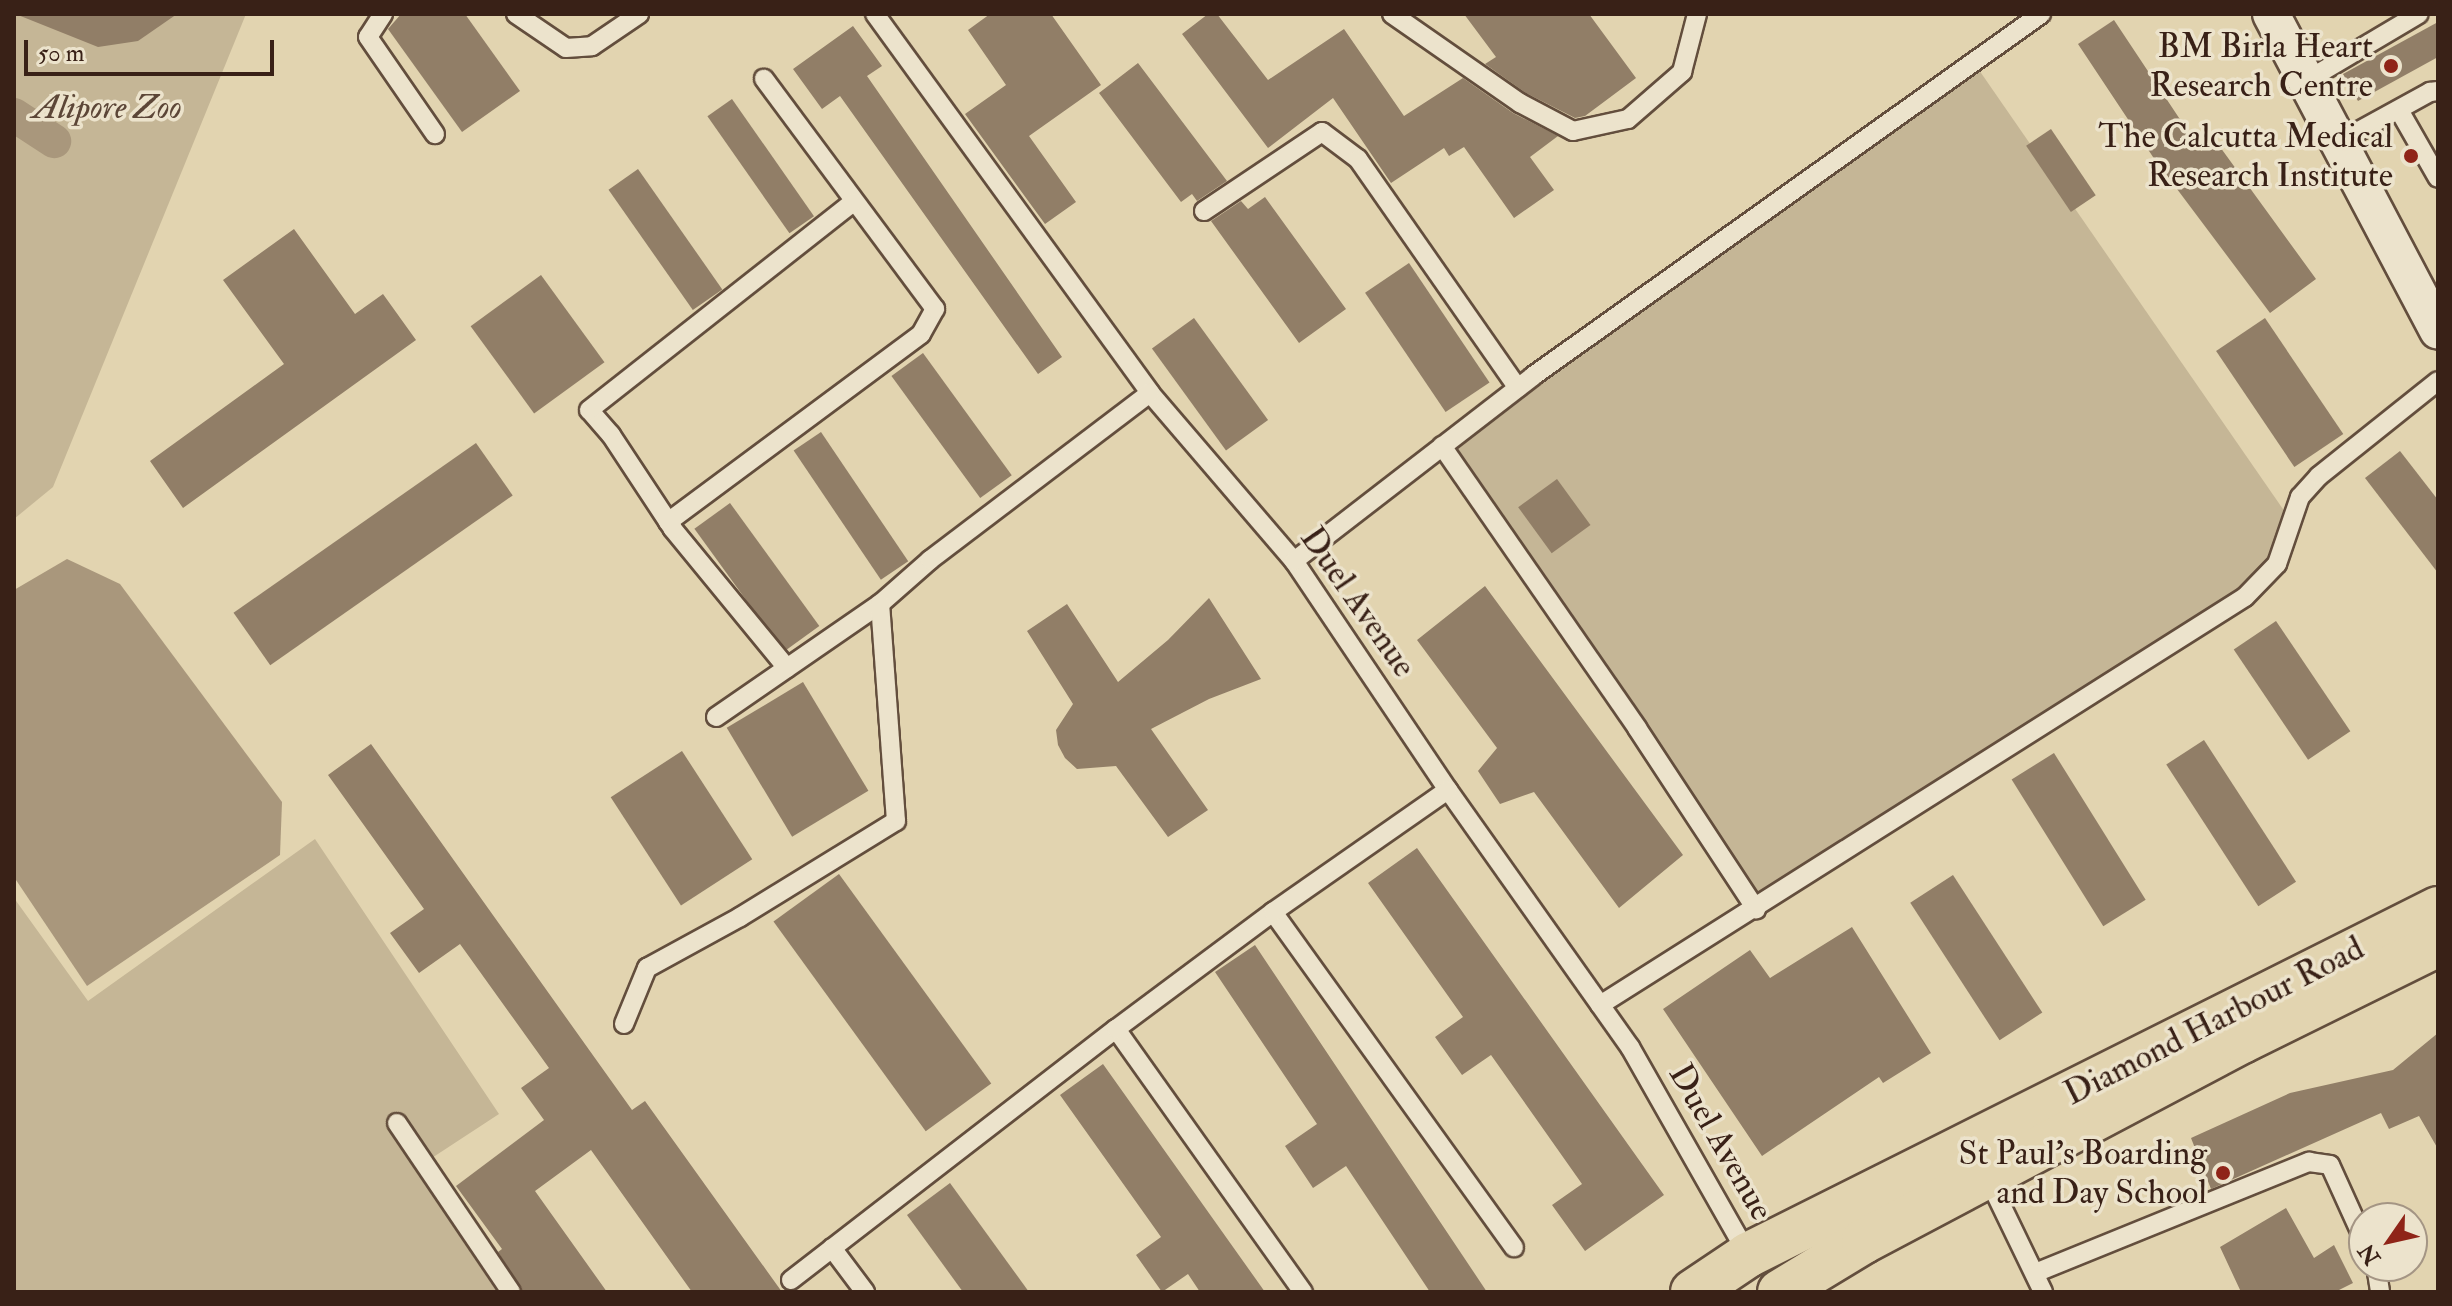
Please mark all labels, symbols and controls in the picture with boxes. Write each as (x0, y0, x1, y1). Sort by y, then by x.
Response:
scale bar (28, 24, 278, 74)
place label: BM Birla Heart Research Centre (2149, 26, 2373, 106)
text: 50 m (38, 38, 84, 69)
marker: BM Birla Heart Research Centre (2380, 55, 2402, 77)
park label: Alipore Zoo (32, 88, 182, 128)
place label: The Calcutta Medical Research Institute (2098, 116, 2393, 196)
marker: The Calcutta Medical Research Institute (2400, 145, 2422, 167)
street label: Duel Avenue (1291, 519, 1425, 685)
street label: Diamond Harbour Road (2057, 928, 2371, 1114)
street label: Duel Avenue (1660, 1057, 1782, 1227)
place label: St Paul's Boarding and Day School (1958, 1133, 2207, 1212)
marker: St Paul's Boarding and Day School (2214, 1164, 2232, 1182)
north arrow (2348, 1202, 2428, 1282)
text: N (2353, 1238, 2387, 1270)

